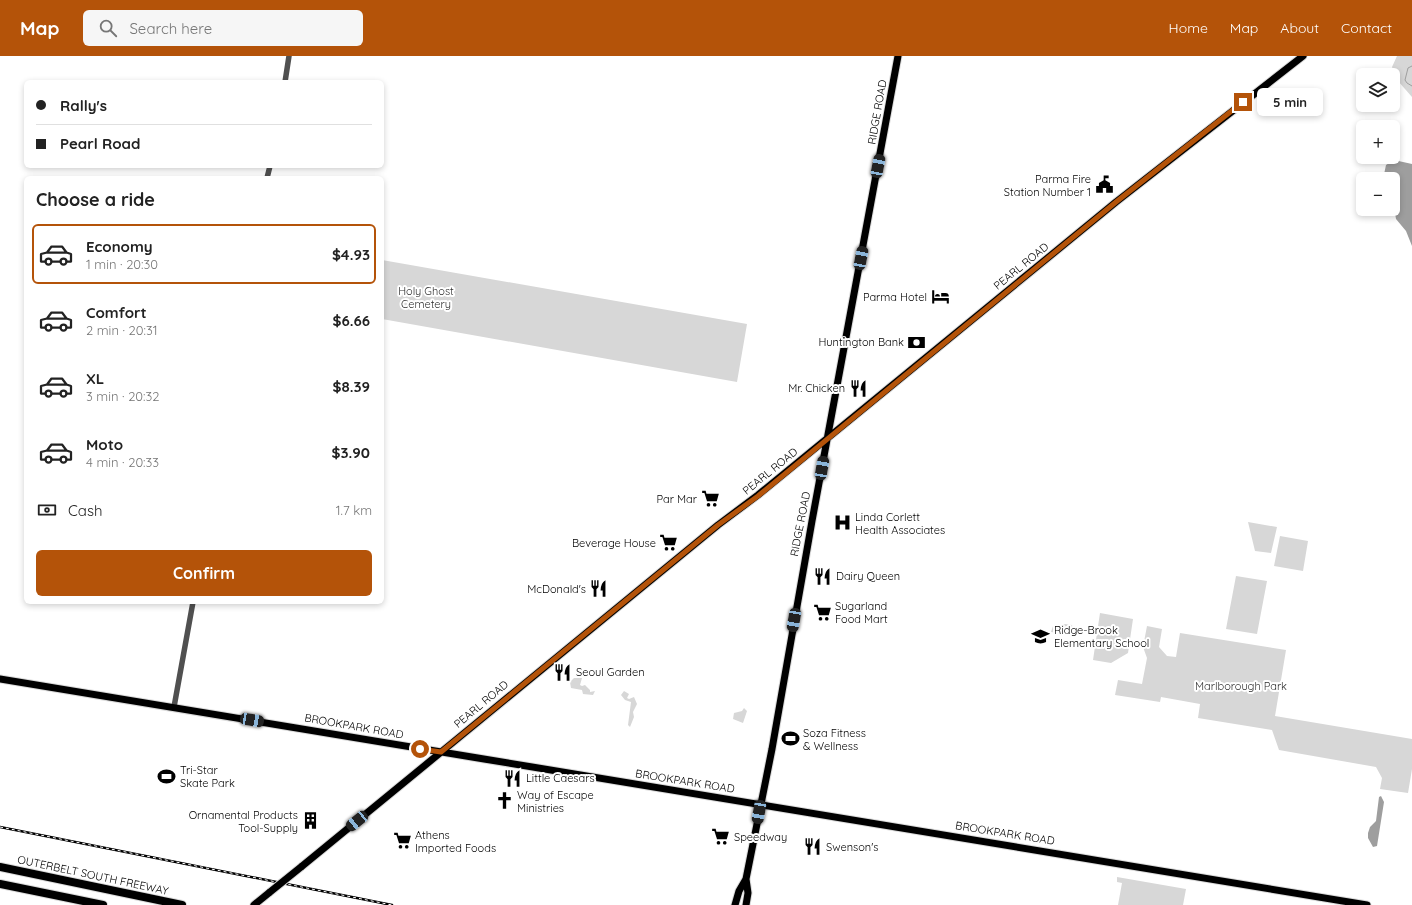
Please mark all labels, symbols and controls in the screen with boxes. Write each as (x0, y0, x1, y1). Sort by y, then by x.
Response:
search box (83, 10, 363, 46)
text: Map (20, 16, 59, 40)
icon: search (97, 17, 119, 39)
text: Search here (129, 19, 212, 38)
text: Home (1169, 19, 1208, 37)
text: Map (1230, 19, 1258, 37)
text: About (1280, 19, 1319, 37)
text: Contact (1341, 19, 1392, 37)
map controls (1356, 68, 1400, 216)
button: layers (1356, 68, 1400, 112)
street label: RIDGE ROAD (864, 78, 890, 146)
callout: 5 min (1257, 88, 1323, 116)
route end (1234, 93, 1252, 111)
text: 5 min (1273, 94, 1307, 110)
text: Rally's (60, 96, 107, 115)
button: + (1356, 120, 1400, 164)
text: Pearl Road (60, 134, 140, 153)
car (870, 153, 886, 179)
place label: Parma Fire Station Number 1 (1004, 172, 1091, 199)
button: − (1356, 172, 1400, 216)
public building icon: Parma Fire Station Number 1 (1094, 175, 1114, 195)
text: Choose a ride (36, 188, 155, 211)
icon: car (38, 236, 74, 272)
text: Economy (86, 237, 153, 256)
street label: PEARL ROAD (991, 239, 1051, 292)
text: $4.93 (332, 245, 370, 264)
car (853, 245, 869, 271)
text: 1 min · 20:30 (86, 256, 158, 272)
park label: Holy Ghost Cemetery (398, 284, 454, 311)
hotel icon: Parma Hotel (930, 287, 950, 307)
place label: Parma Hotel (863, 290, 927, 304)
icon: car (38, 302, 74, 338)
text: Comfort (86, 303, 147, 322)
text: $6.66 (332, 311, 370, 330)
text: 2 min · 20:31 (86, 322, 158, 338)
bank icon: Huntington Bank (907, 332, 927, 352)
place label: Huntington Bank (818, 335, 904, 349)
icon: car (38, 368, 74, 404)
text: XL (86, 369, 104, 388)
text: $8.39 (333, 377, 370, 396)
restaurant icon: Mr. Chicken (848, 378, 868, 398)
place label: Mr. Chicken (788, 381, 845, 395)
text: 3 min · 20:32 (86, 388, 160, 404)
icon: car (38, 434, 74, 470)
text: Moto (86, 435, 123, 454)
text: $3.90 (332, 443, 370, 462)
street label: PEARL ROAD (740, 444, 800, 497)
text: 4 min · 20:33 (86, 454, 159, 470)
car (814, 455, 830, 481)
supermarket icon: Par Mar (700, 489, 720, 509)
street label: RIDGE ROAD (787, 490, 813, 558)
place label: Par Mar (657, 492, 698, 506)
icon: cash (36, 499, 58, 521)
text: Cash (68, 501, 102, 520)
text: 1.7 km (336, 502, 372, 518)
place label: Linda Corlett Health Associates (855, 510, 945, 537)
hospital icon: Linda Corlett Health Associates (832, 513, 852, 533)
supermarket icon: Beverage House (659, 533, 679, 553)
place label: Beverage House (572, 536, 656, 550)
button: Confirm (36, 550, 372, 596)
restaurant icon: Dairy Queen (813, 566, 833, 586)
place label: Dairy Queen (836, 569, 900, 583)
restaurant icon: McDonald's (589, 579, 609, 599)
place label: McDonald's (527, 582, 586, 596)
place label: Sugarland Food Mart (835, 599, 888, 626)
supermarket icon: Sugarland Food Mart (812, 602, 832, 622)
car (786, 607, 802, 633)
place label: Ridge-Brook Elementary School (1054, 623, 1149, 650)
school or university icon: Ridge-Brook Elementary School (1031, 626, 1051, 646)
restaurant icon: Seoul Garden (553, 662, 573, 682)
place label: Seoul Garden (576, 665, 645, 679)
street label: PEARL ROAD (451, 677, 511, 731)
park label: Marlborough Park (1195, 679, 1287, 693)
street label: BROOKPARK ROAD (303, 710, 405, 742)
car (239, 712, 265, 728)
place label: Soza Fitness & Wellness (803, 726, 866, 753)
sports icon: Soza Fitness & Wellness (780, 729, 800, 749)
route start (411, 740, 429, 758)
place label: Tri-Star Skate Park (180, 763, 235, 790)
sports icon: Tri-Star Skate Park (157, 766, 177, 786)
street label: BROOKPARK ROAD (634, 766, 736, 796)
restaurant icon: Little Caesars (503, 768, 523, 788)
place label: Little Caesars (526, 771, 595, 785)
place label: Way of Escape Ministries (517, 788, 594, 815)
church icon: Way of Escape Ministries (494, 791, 514, 811)
car (751, 799, 767, 825)
place label: Ornamental Products Tool-Supply (189, 808, 298, 835)
car (344, 809, 370, 833)
building icon: Ornamental Products Tool-Supply (301, 811, 321, 831)
street label: BROOKPARK ROAD (954, 818, 1056, 848)
supermarket icon: Speedway (711, 827, 731, 847)
place label: Athens Imported Foods (415, 828, 496, 855)
place label: Speedway (734, 830, 787, 844)
supermarket icon: Athens Imported Foods (392, 831, 412, 851)
restaurant icon: Swenson's (803, 837, 823, 857)
place label: Swenson's (826, 840, 878, 854)
street label: OUTERBELT SOUTH FREEWAY (16, 852, 170, 898)

